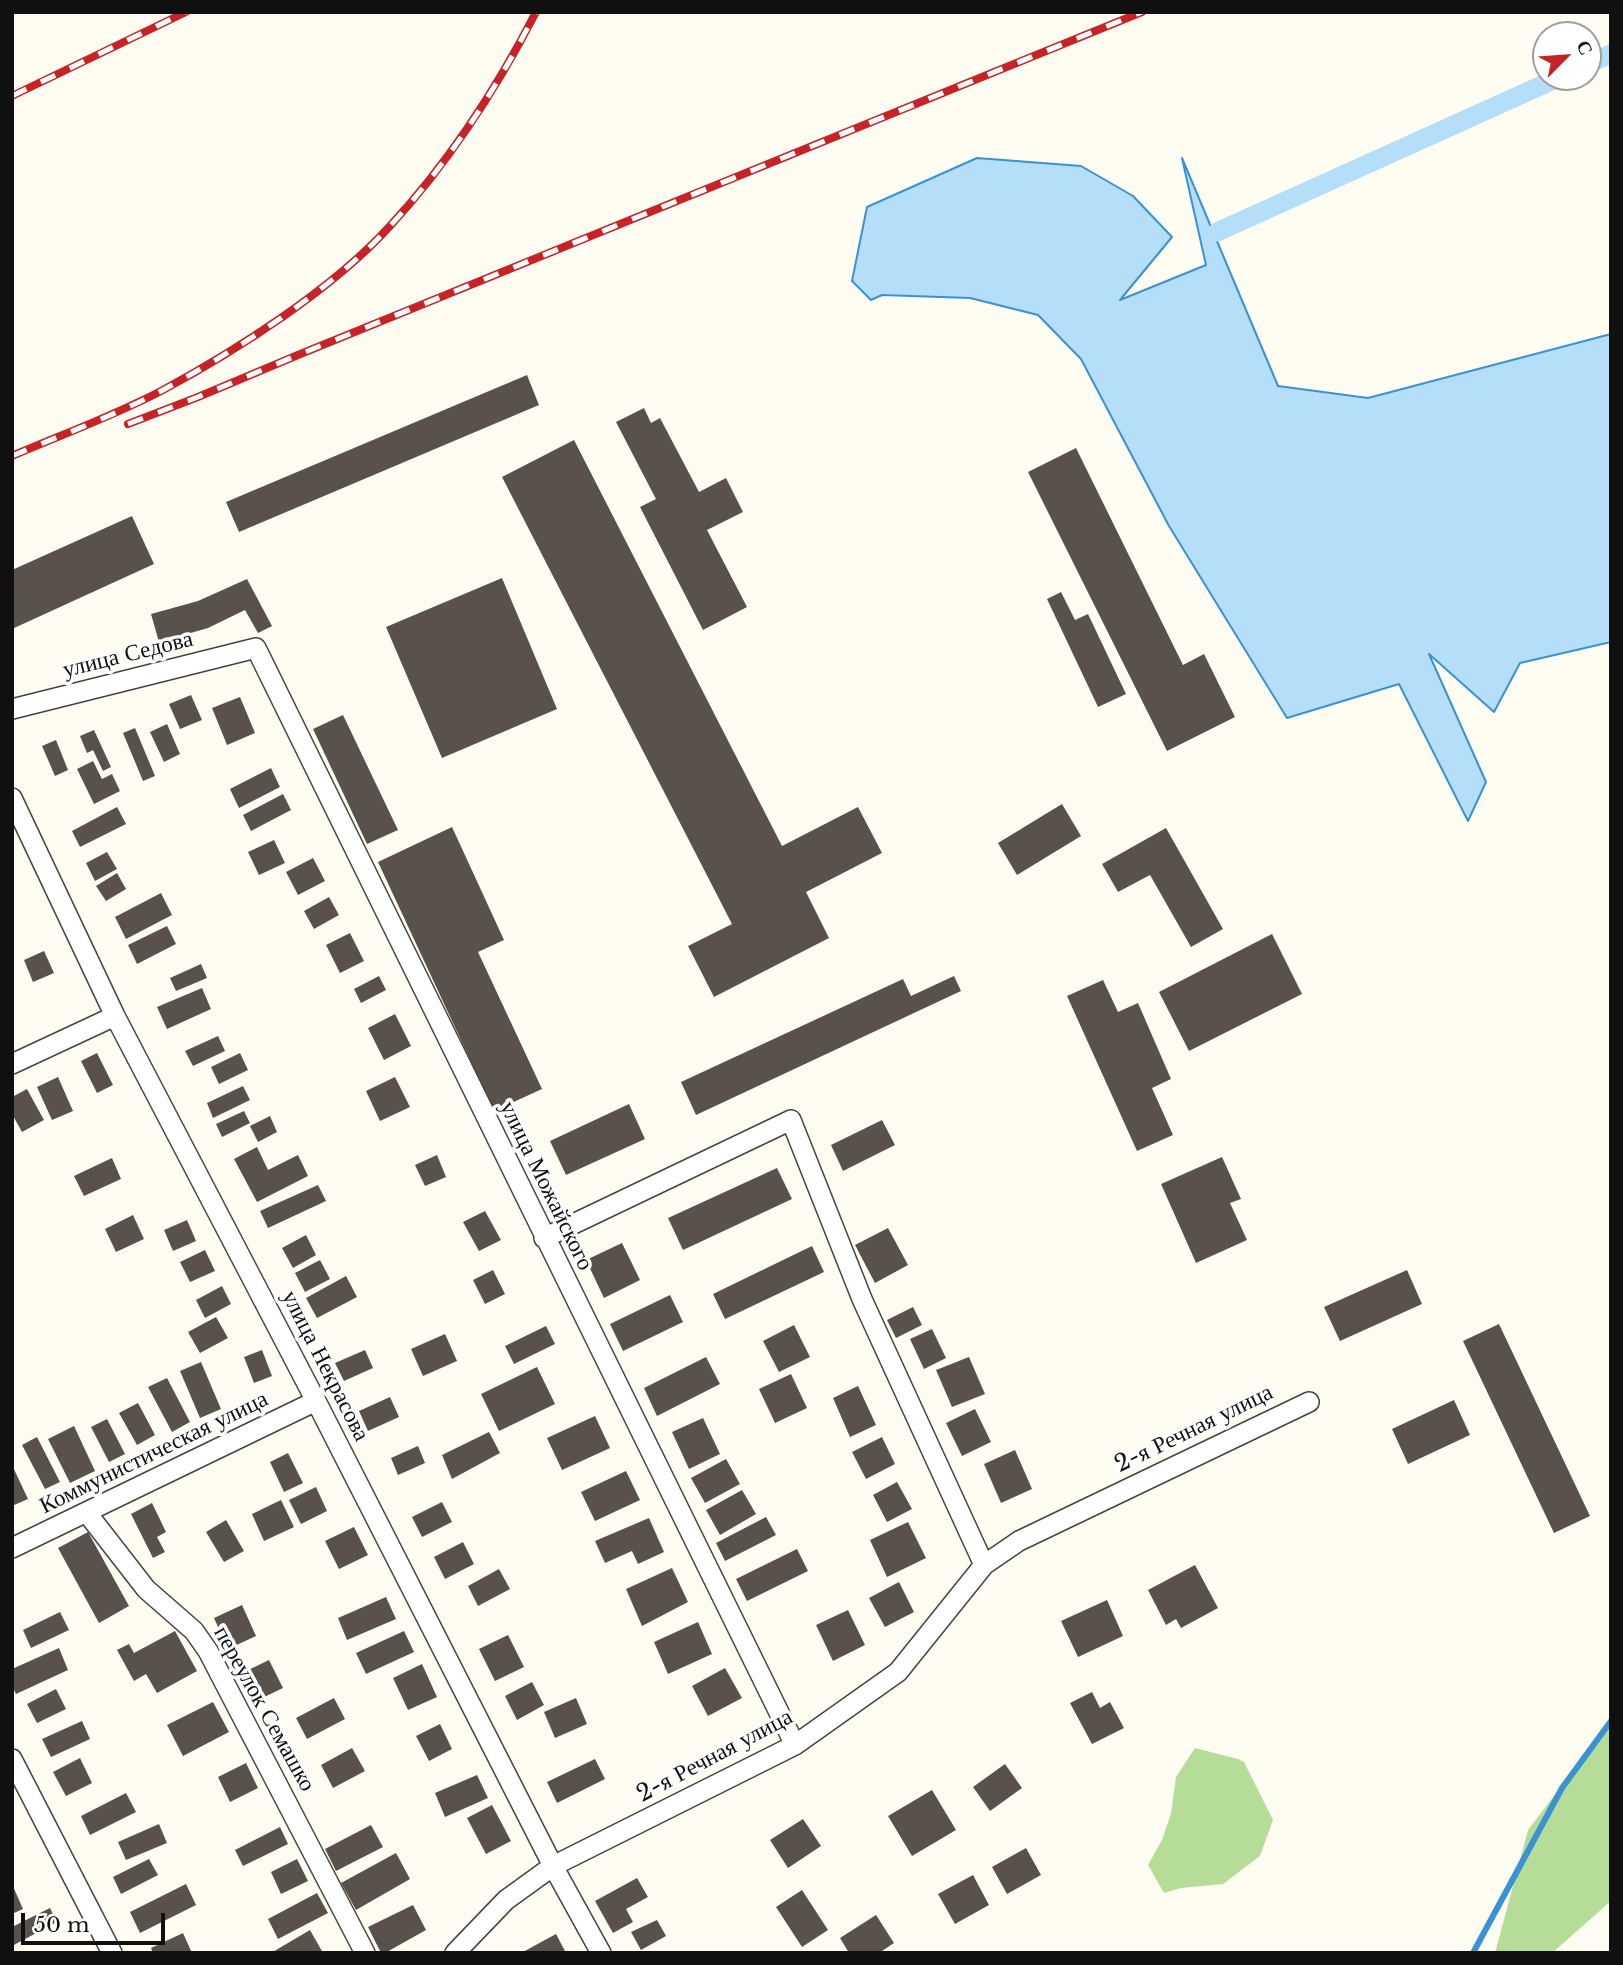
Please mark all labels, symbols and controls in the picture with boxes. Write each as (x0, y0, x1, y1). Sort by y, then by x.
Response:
north arrow (1532, 21, 1602, 91)
text: С (1571, 37, 1598, 59)
street label: улица Седова (60, 626, 196, 684)
street label: улица Можайского (493, 1097, 599, 1275)
street label: улица Некрасова (275, 1286, 375, 1446)
street label: 2-я Речная улица (1111, 1379, 1277, 1479)
street label: Коммунистическая улица (35, 1386, 273, 1520)
street label: переулок Семашко (207, 1622, 321, 1796)
street label: 2-я Речная улица (633, 1703, 797, 1809)
scale bar (24, 1898, 168, 1942)
text: 50 m (34, 1912, 89, 1938)

